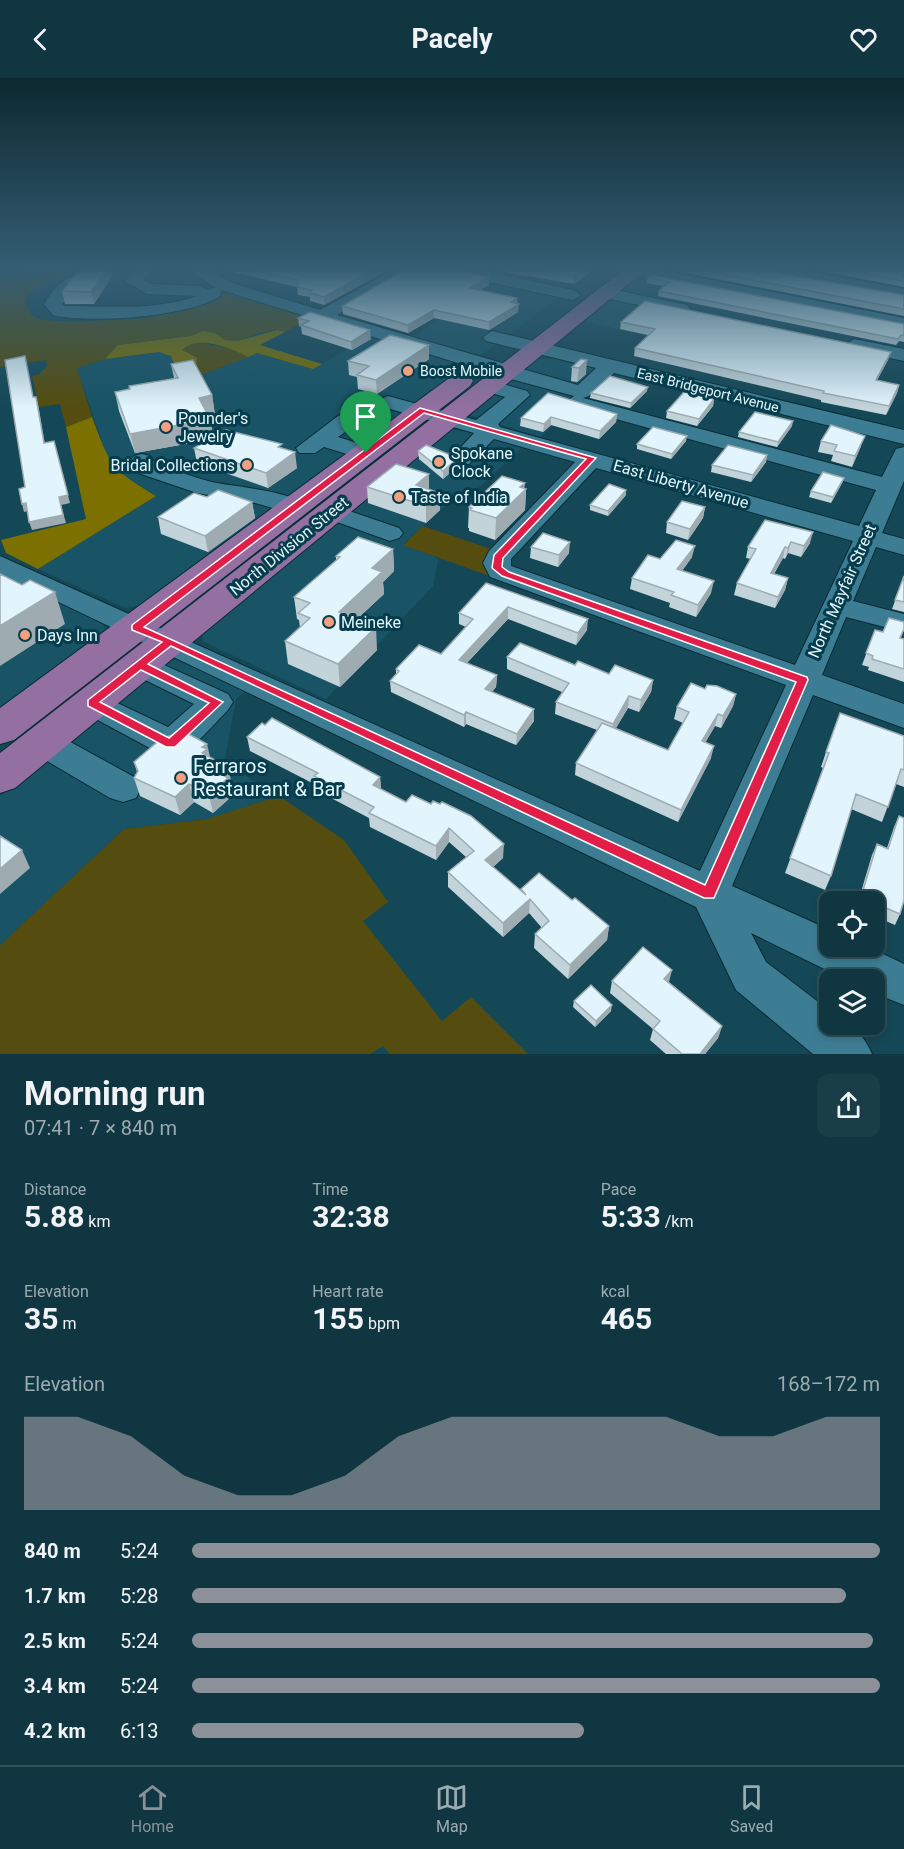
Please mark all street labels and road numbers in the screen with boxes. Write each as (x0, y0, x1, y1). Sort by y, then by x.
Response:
street label: East Bridgeport Avenue (635, 365, 781, 415)
street label: East Liberty Avenue (611, 456, 751, 512)
street label: North Division Street (226, 492, 352, 600)
street label: North Mayfair Street (804, 521, 880, 661)

